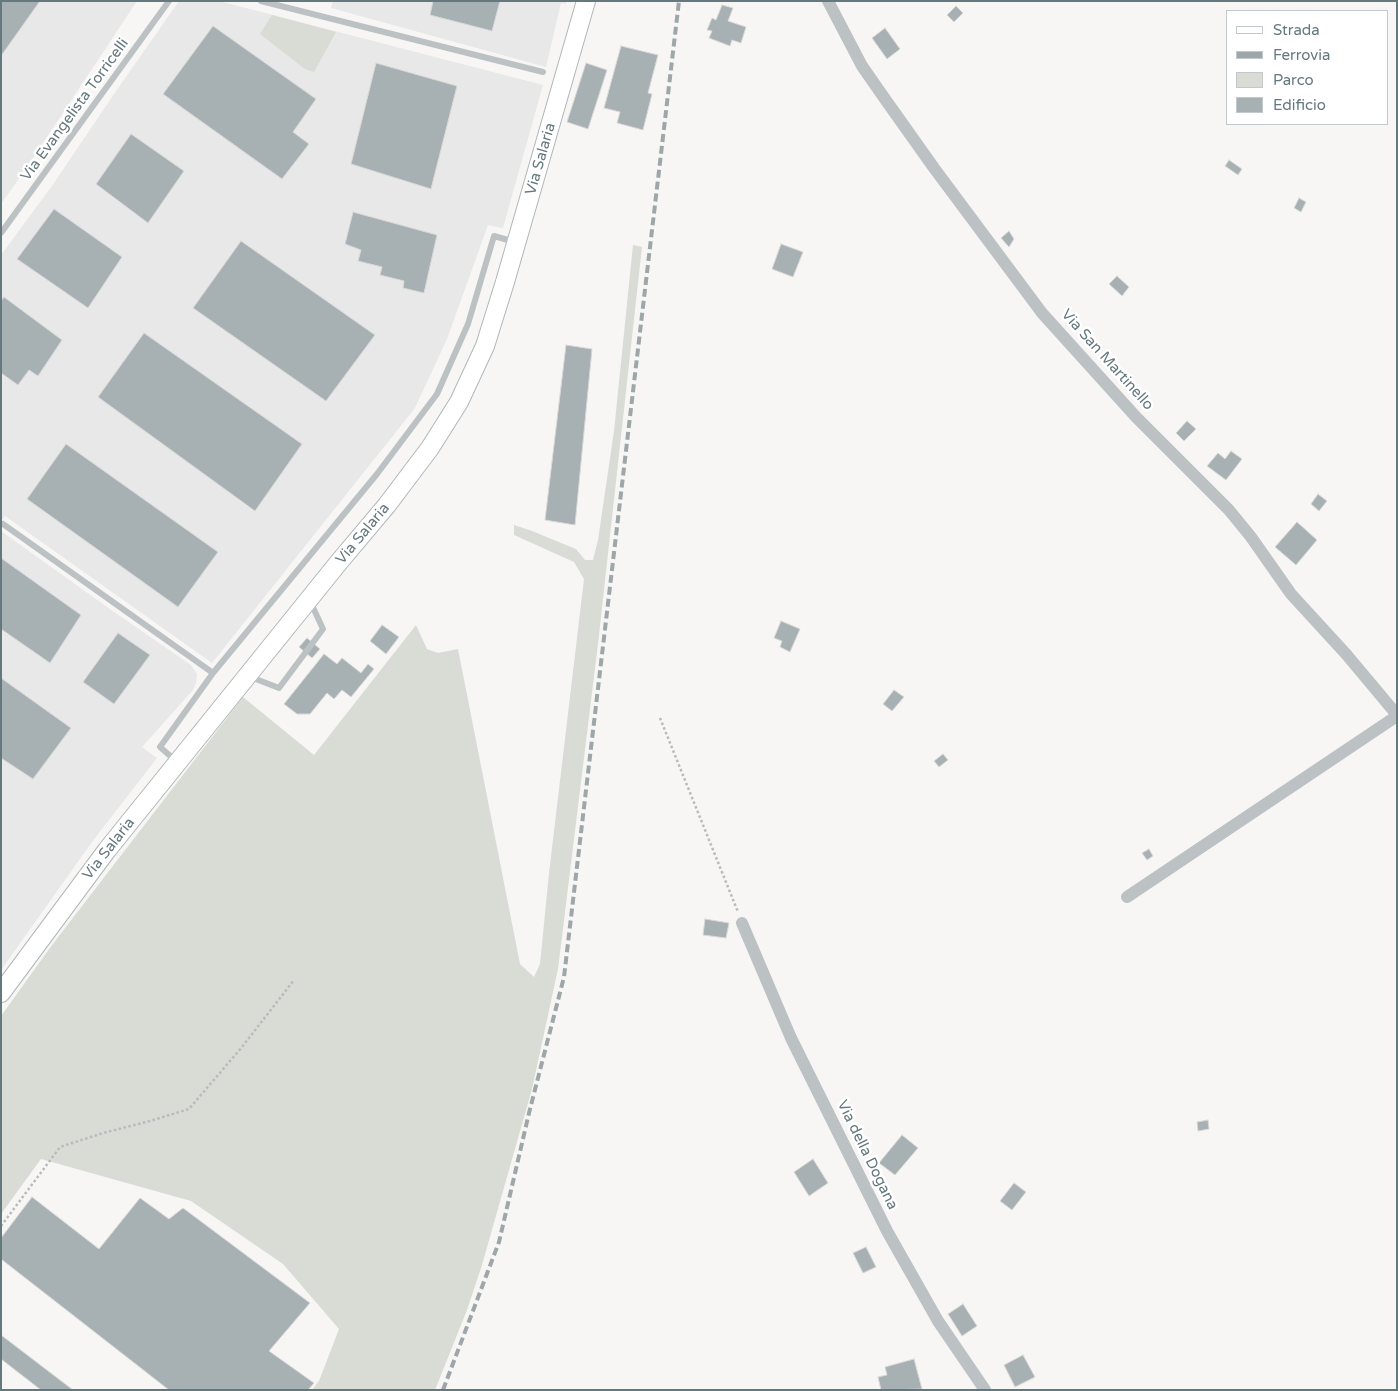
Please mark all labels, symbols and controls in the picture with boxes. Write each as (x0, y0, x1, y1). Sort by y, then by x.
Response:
legend (1226, 10, 1388, 125)
text: Strada (1273, 21, 1320, 39)
street label: Via Evangelista Torricelli (17, 35, 133, 185)
text: Ferrovia (1273, 46, 1330, 64)
text: Parco (1273, 71, 1314, 89)
text: Edificio (1273, 96, 1326, 114)
street label: Via Salaria (522, 121, 560, 197)
street label: Via San Martinello (1057, 306, 1157, 414)
street label: Via Salaria (332, 500, 394, 568)
street label: Via Salaria (79, 814, 139, 884)
street label: Via della Dogana (833, 1097, 901, 1213)

